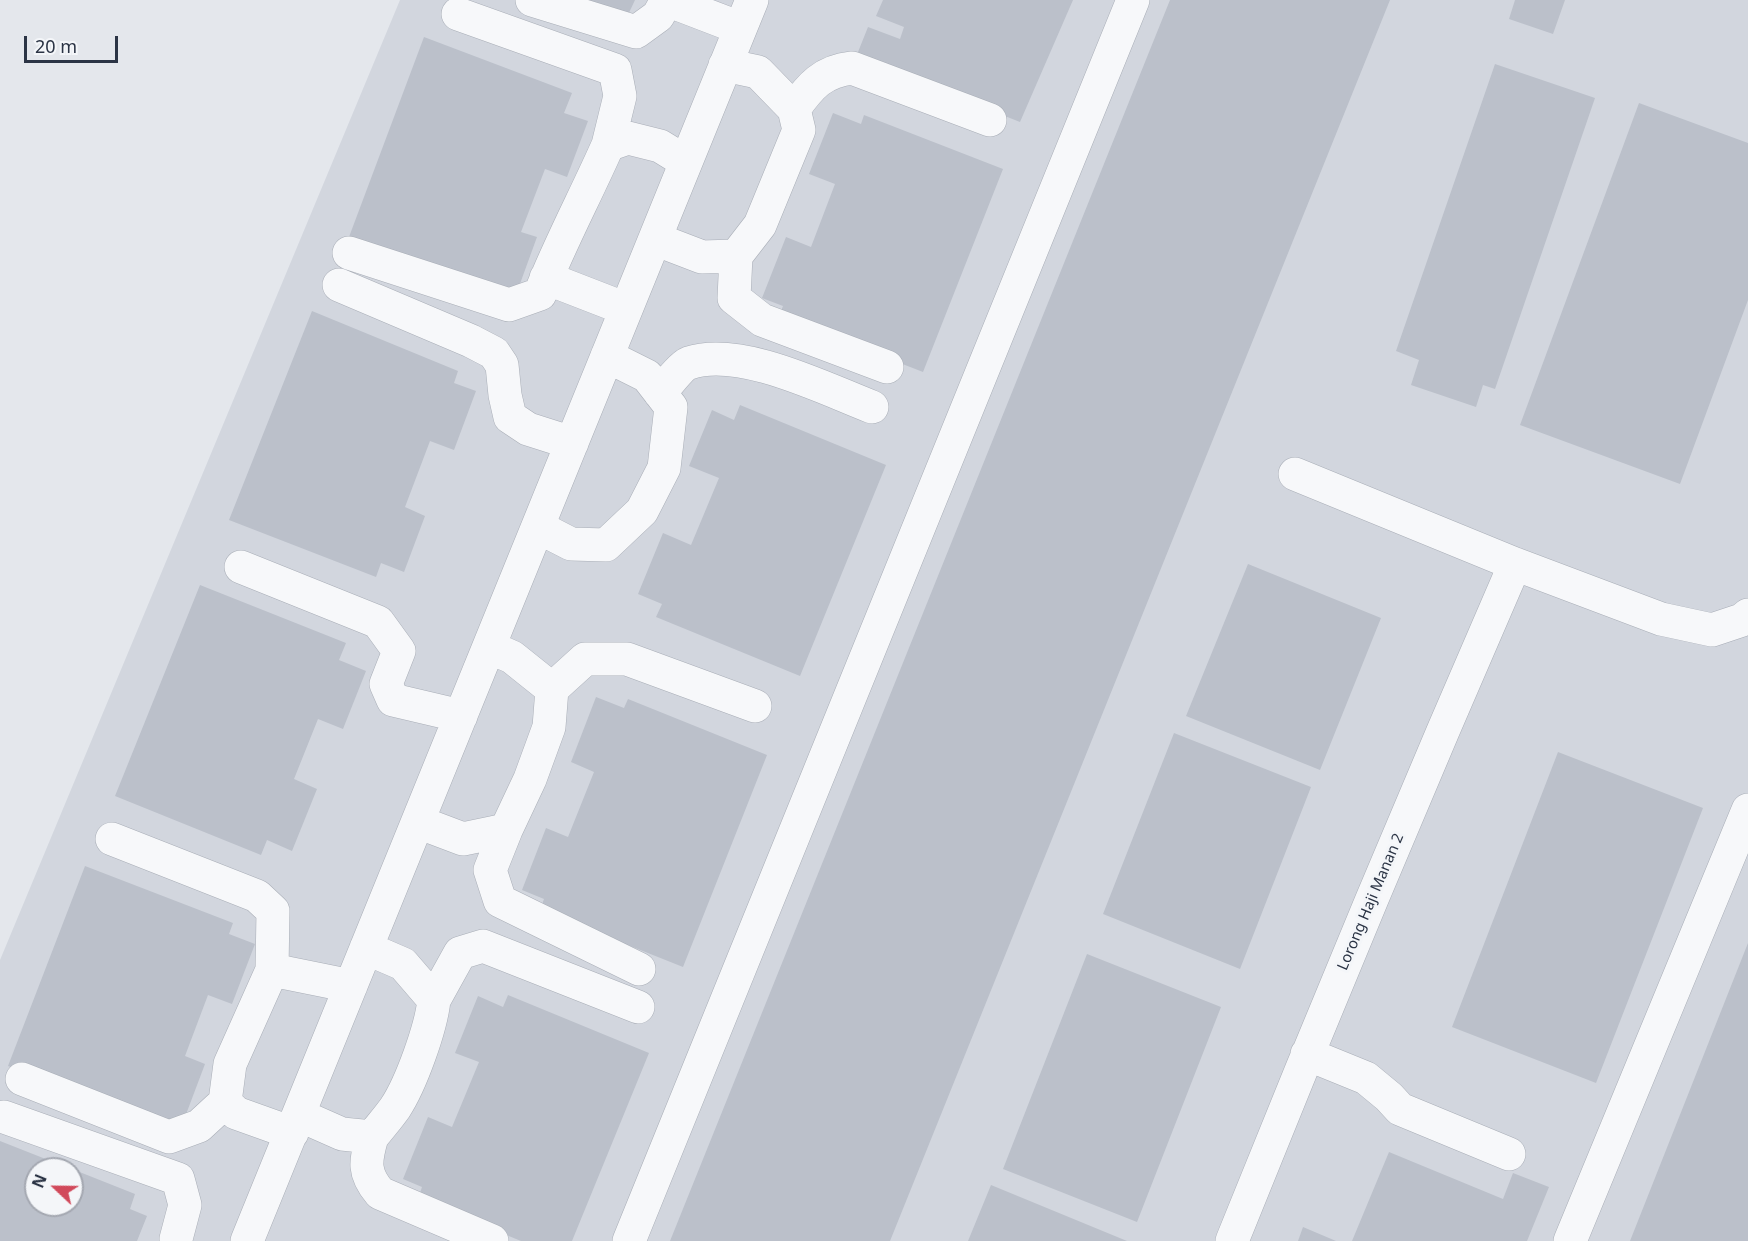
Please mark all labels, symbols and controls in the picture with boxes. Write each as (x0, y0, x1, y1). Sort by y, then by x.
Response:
scale bar (27, 24, 122, 62)
text: 20 m (35, 34, 77, 58)
street label: Lorong Haji Manan 2 (1334, 831, 1408, 973)
north arrow (24, 1157, 84, 1217)
text: N (27, 1171, 52, 1191)

